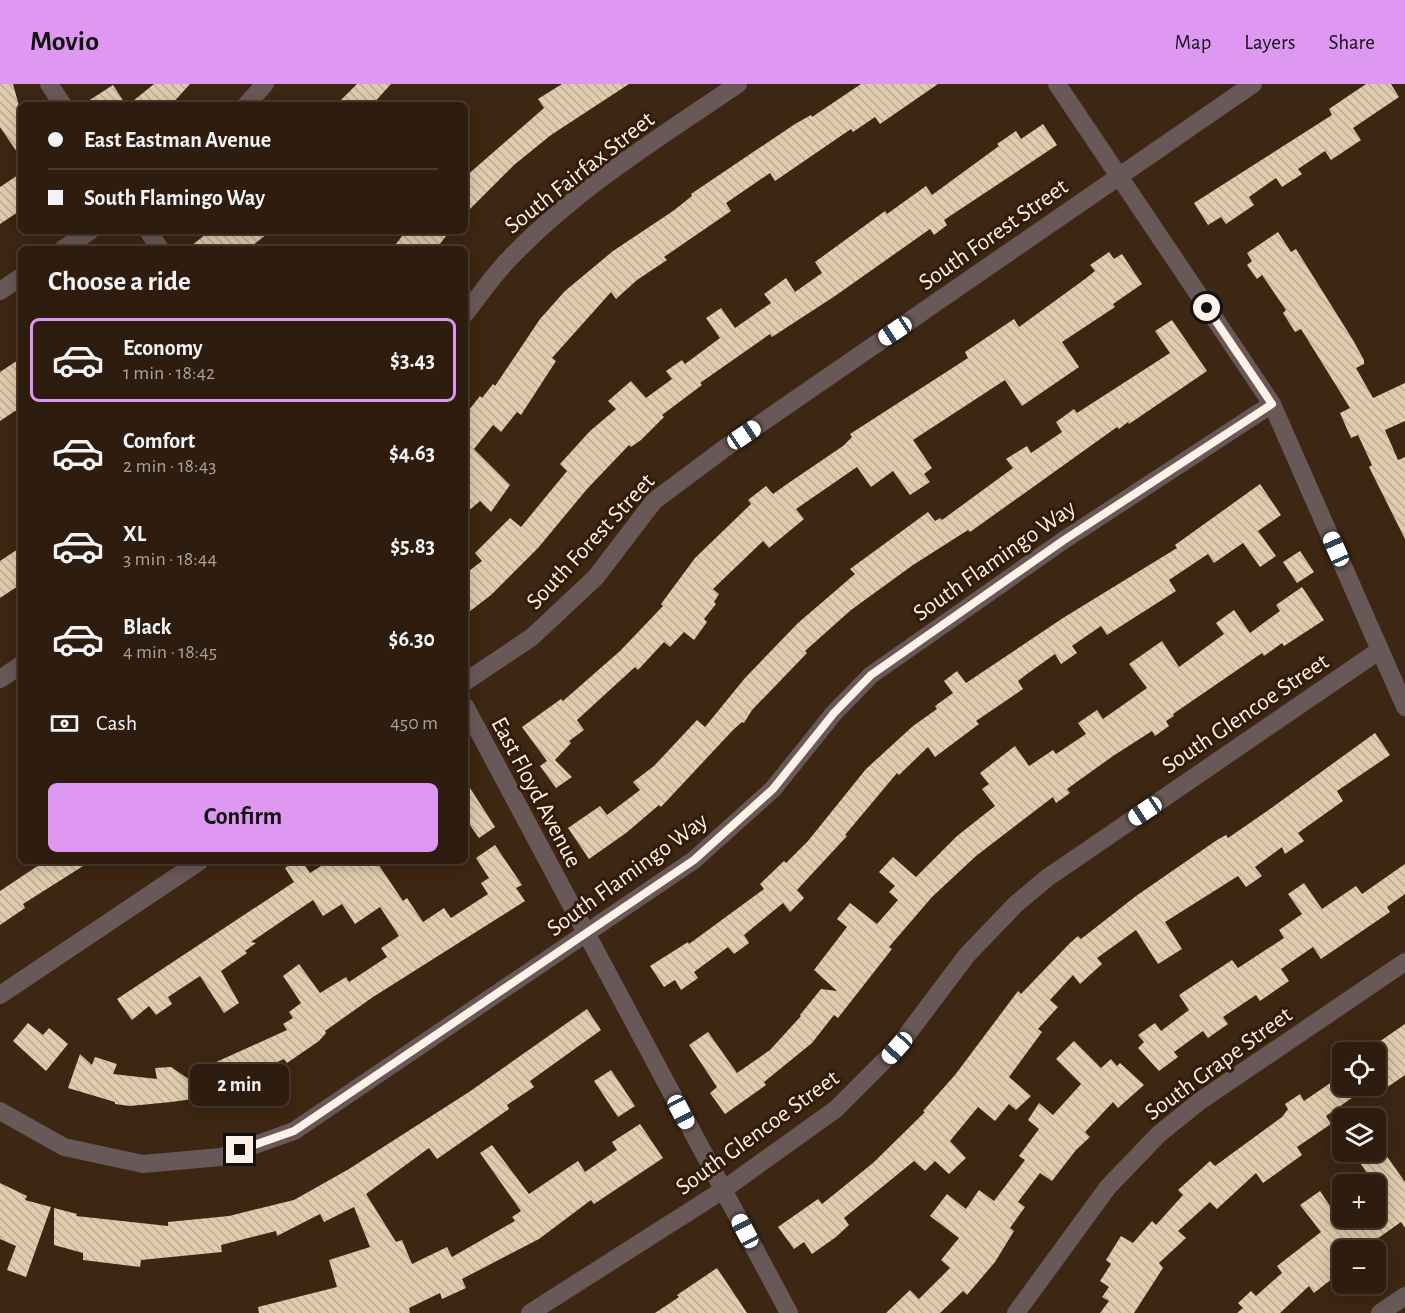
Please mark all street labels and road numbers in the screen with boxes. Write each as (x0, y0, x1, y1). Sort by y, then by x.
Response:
street label: South Fairfax Street (500, 107, 659, 238)
street label: South Forest Street (915, 174, 1073, 295)
street label: South Forest Street (522, 469, 660, 614)
street label: South Flamingo Way (909, 496, 1080, 626)
street label: South Glencoe Street (1158, 649, 1333, 778)
street label: East Floyd Avenue (486, 713, 586, 872)
street label: South Flamingo Way (543, 809, 712, 941)
street label: South Grape Street (1141, 1002, 1297, 1125)
street label: South Glencoe Street (672, 1066, 844, 1200)

